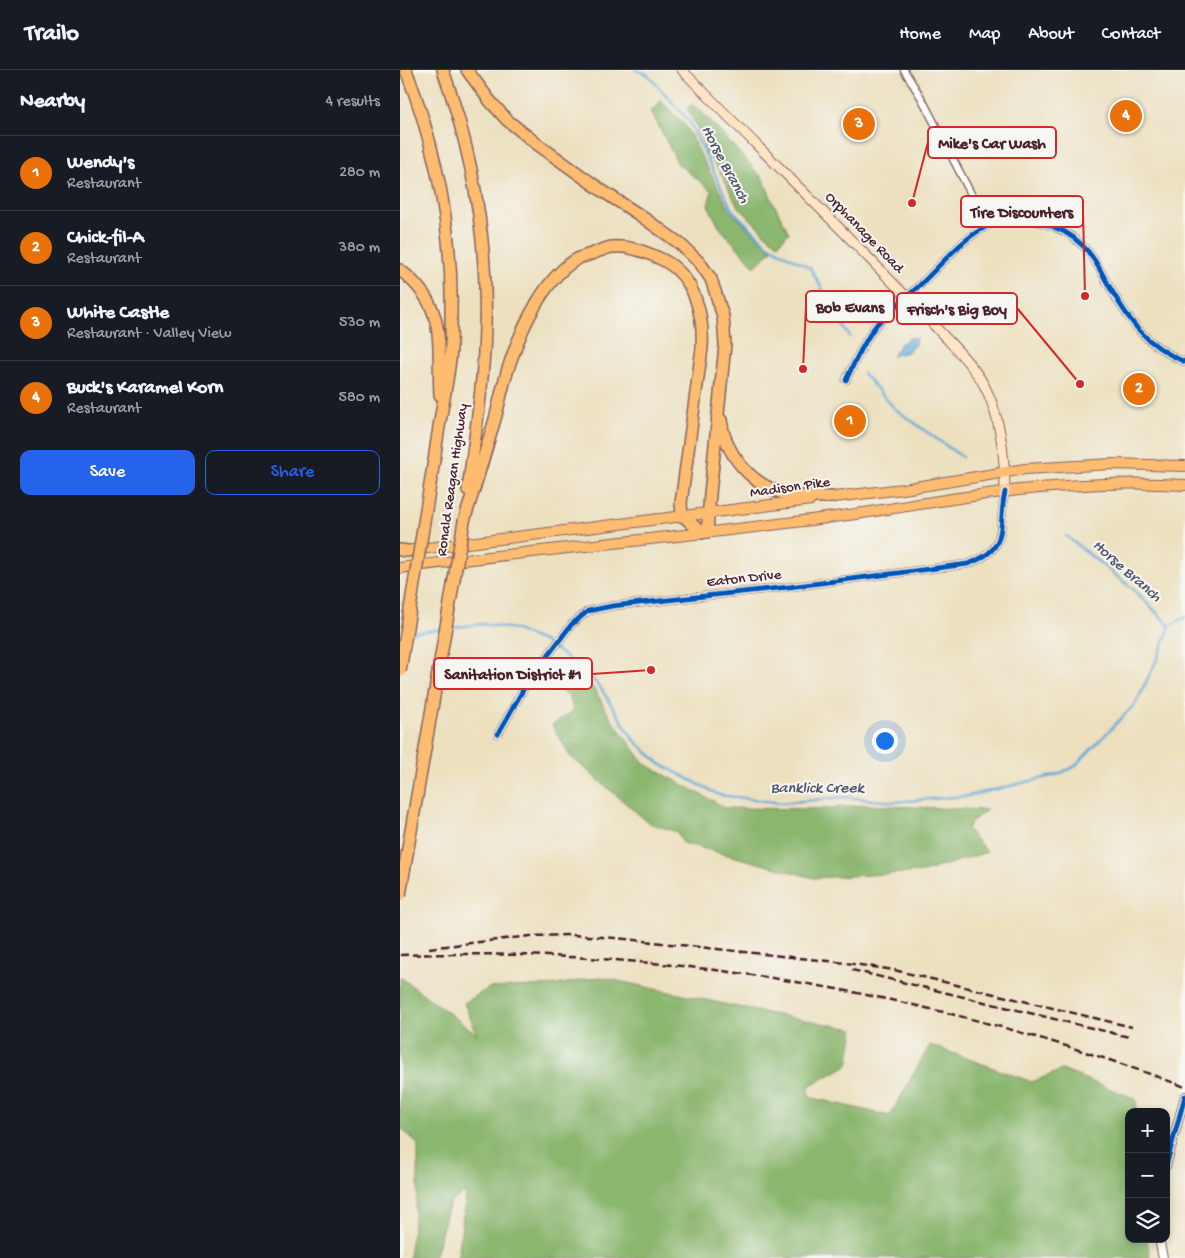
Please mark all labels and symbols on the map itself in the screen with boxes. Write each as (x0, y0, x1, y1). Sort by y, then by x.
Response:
pin: 4 (1110, 97, 1142, 135)
pin: 3 (843, 105, 875, 143)
water label: Horse Branch (696, 123, 753, 208)
callout: Mike's Car Wash (928, 127, 1056, 158)
text: Mike's Car Wash (938, 136, 1046, 155)
street label: Orphanage Road (821, 189, 908, 278)
callout: Tire Discounters (961, 196, 1083, 227)
text: Tire Discounters (969, 205, 1074, 224)
callout: Bob Evans (806, 291, 894, 322)
callout: Frisch's Big Boy (897, 293, 1017, 324)
text: Bob Evans (815, 300, 885, 319)
text: Frisch's Big Boy (906, 302, 1007, 321)
pin: 2 (1123, 370, 1155, 408)
street label: Ronald Reagan Highway (433, 402, 473, 557)
pin: 1 (834, 402, 866, 440)
street label: Madison Pike (749, 473, 831, 503)
water label: Horse Branch (1088, 537, 1165, 607)
street label: Eaton Drive (706, 566, 782, 592)
callout: Sanitation District #1 (434, 658, 592, 689)
text: Sanitation District #1 (444, 667, 582, 686)
your location (872, 728, 898, 754)
water label: Banklick Creek (770, 780, 865, 799)

